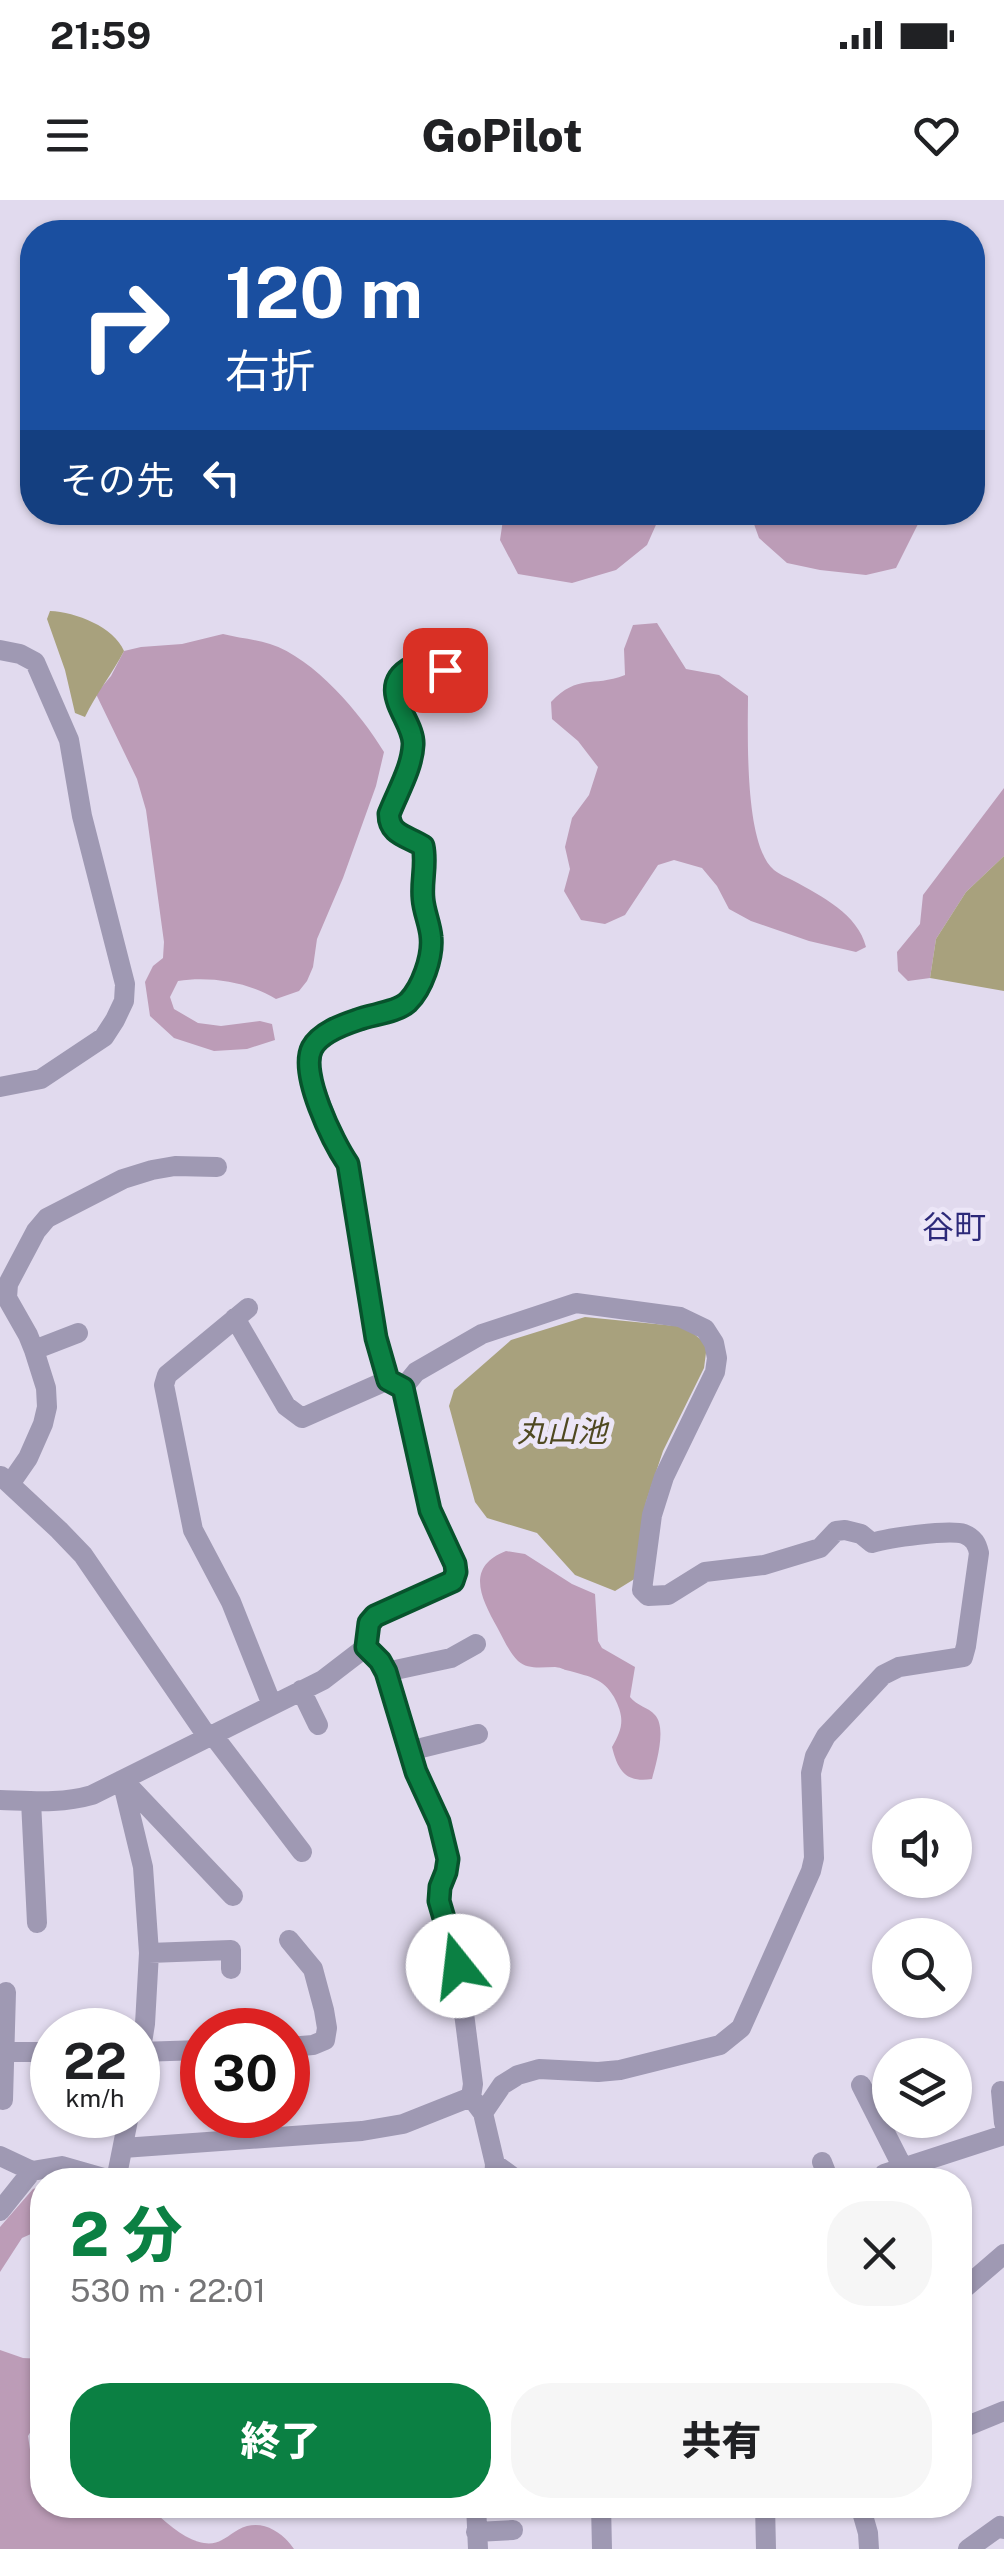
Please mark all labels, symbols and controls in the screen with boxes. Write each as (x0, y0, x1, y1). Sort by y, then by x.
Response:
text: 21:59 (50, 13, 151, 58)
icon: menu (40, 108, 95, 163)
icon: heart (909, 108, 964, 163)
text: GoPilot (422, 109, 582, 162)
text: 120 m (225, 251, 423, 334)
icon: right (60, 260, 190, 390)
text: 右折 (225, 344, 315, 397)
icon: left (194, 450, 249, 505)
text: その先 (60, 458, 174, 503)
pin (403, 628, 488, 713)
icon: arrive (418, 643, 473, 698)
district label: 谷町 (922, 1208, 986, 1245)
water label: 丸山池 (517, 1413, 610, 1449)
map controls (872, 1798, 972, 2138)
button: sound (872, 1798, 972, 1898)
position arrow (406, 1914, 510, 2018)
button: search (872, 1918, 972, 2018)
speed limit sign: 30 (180, 2008, 310, 2138)
text: 22 (63, 2031, 127, 2090)
button: layers (872, 2038, 972, 2138)
text: km/h (66, 2083, 124, 2113)
text: 2 分 (70, 2199, 182, 2270)
button: close (827, 2201, 932, 2306)
text: 530 m · 22:01 (70, 2272, 266, 2309)
button: 終了 (70, 2383, 491, 2498)
button: 共有 (511, 2383, 932, 2498)

